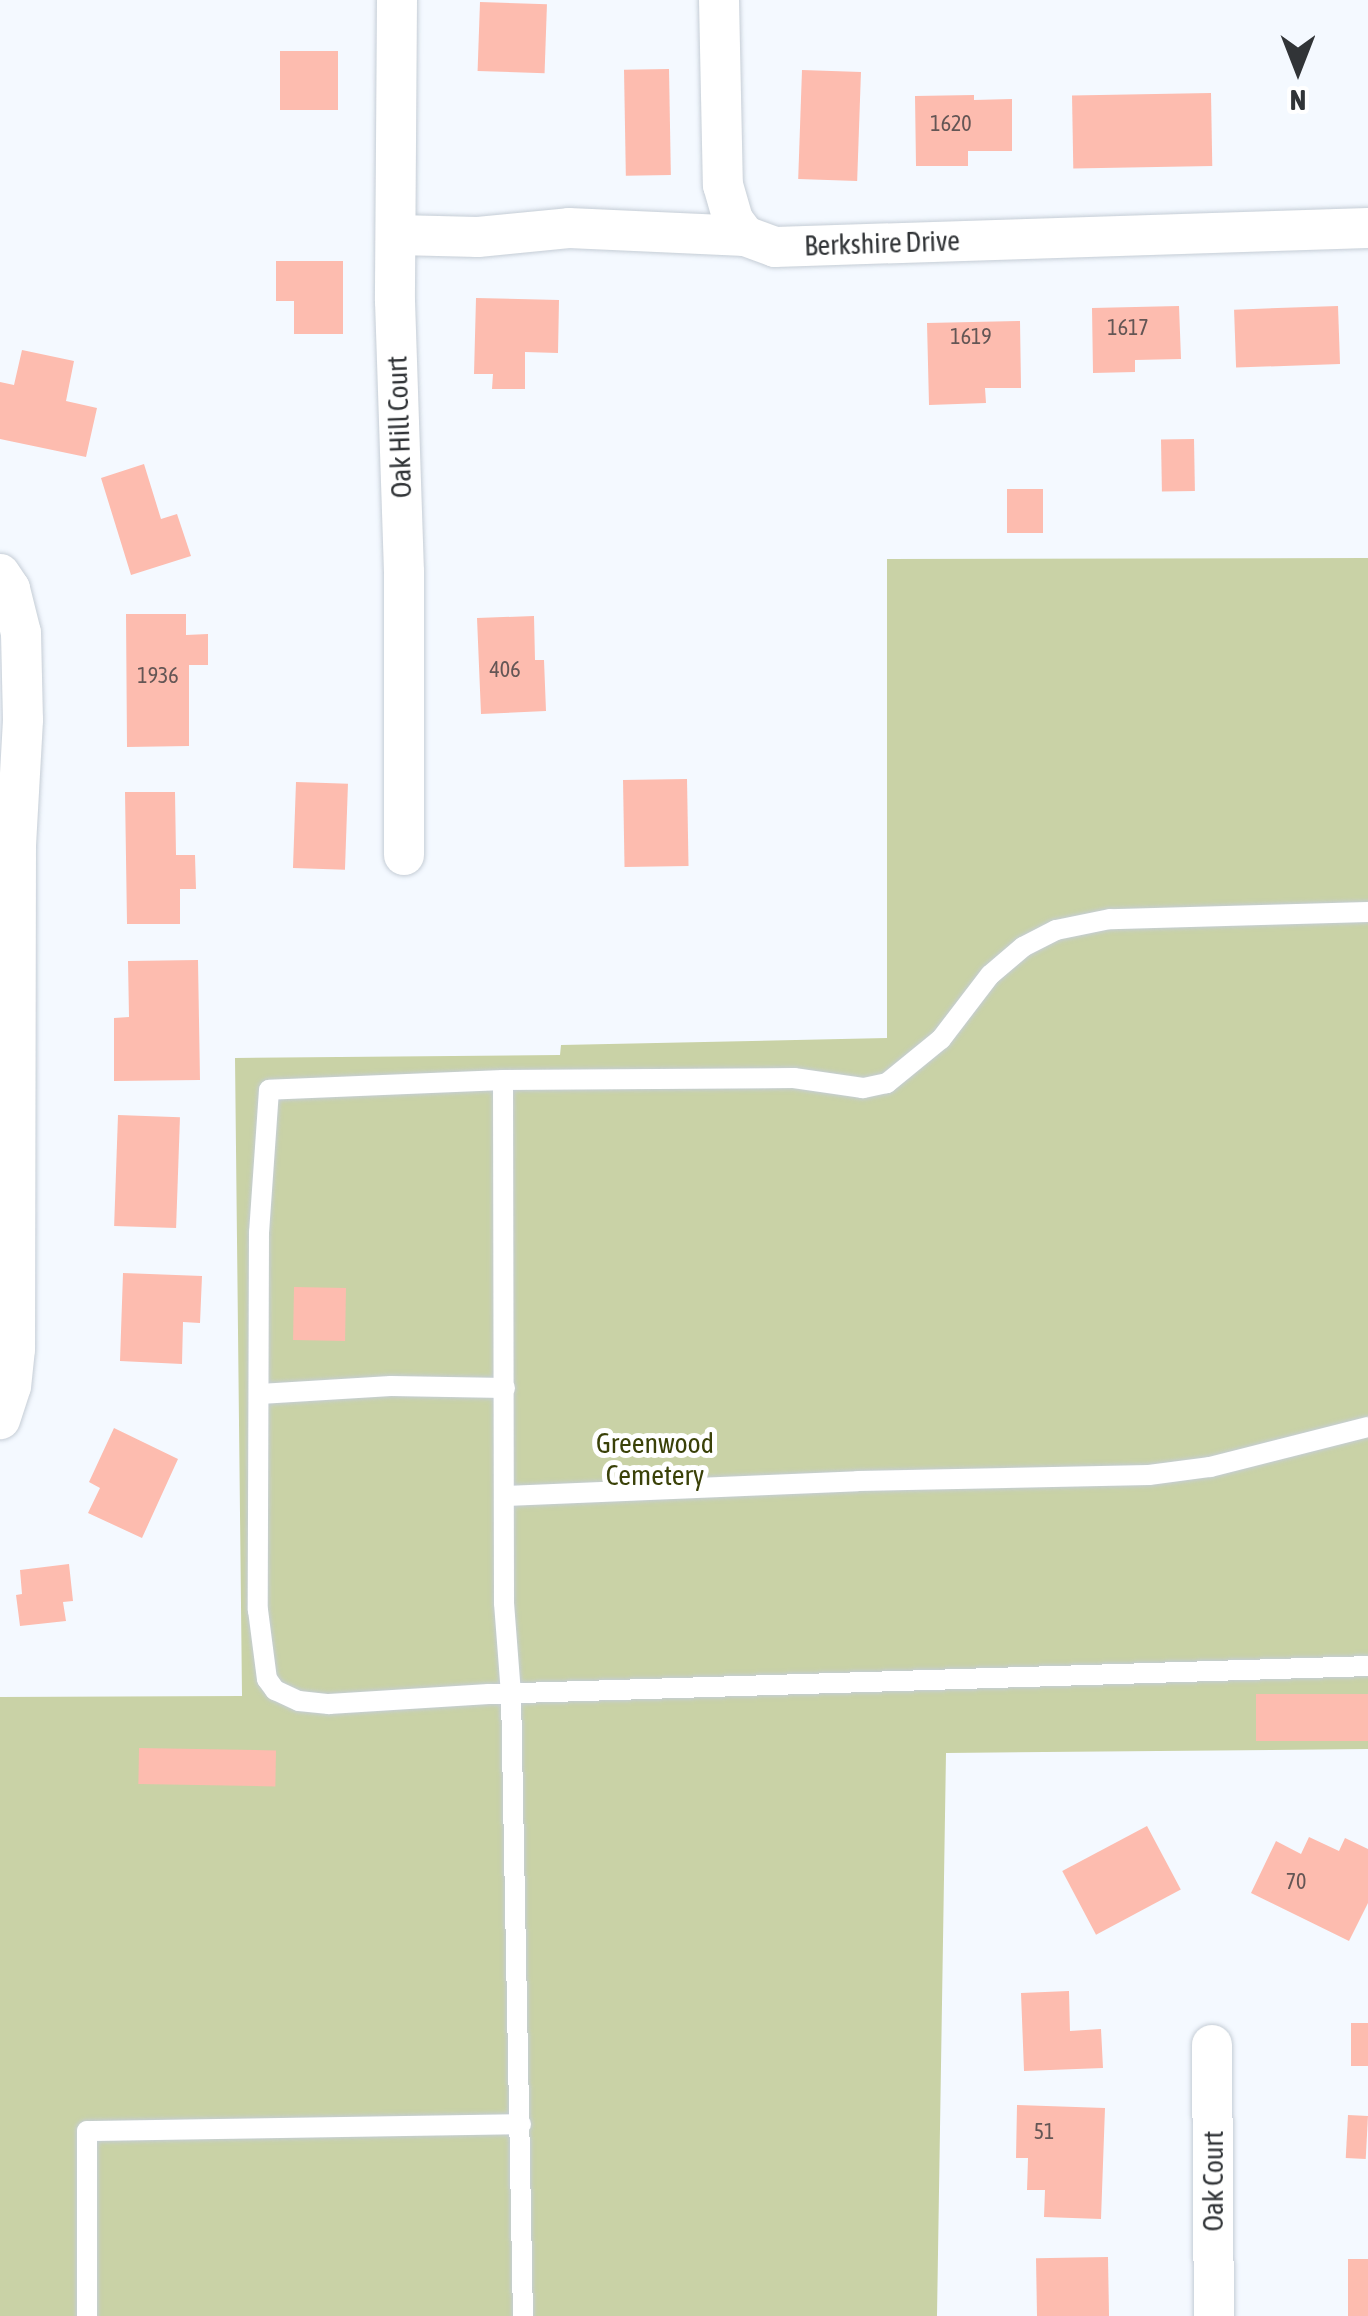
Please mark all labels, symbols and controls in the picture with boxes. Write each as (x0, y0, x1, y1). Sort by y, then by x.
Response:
north arrow (1248, 20, 1348, 120)
text: N (1290, 84, 1306, 116)
house number: 1620 (930, 111, 972, 137)
street label: Berkshire Drive (804, 223, 960, 263)
house number: 1617 (1107, 315, 1149, 341)
house number: 1619 (950, 324, 992, 350)
street label: Oak Hill Court (380, 355, 418, 499)
house number: 406 (489, 657, 521, 683)
house number: 1936 (137, 663, 179, 689)
park label: Greenwood Cemetery (596, 1426, 714, 1492)
house number: 70 (1286, 1869, 1306, 1895)
house number: 51 (1034, 2119, 1054, 2145)
street label: Oak Court (1196, 2131, 1230, 2231)

